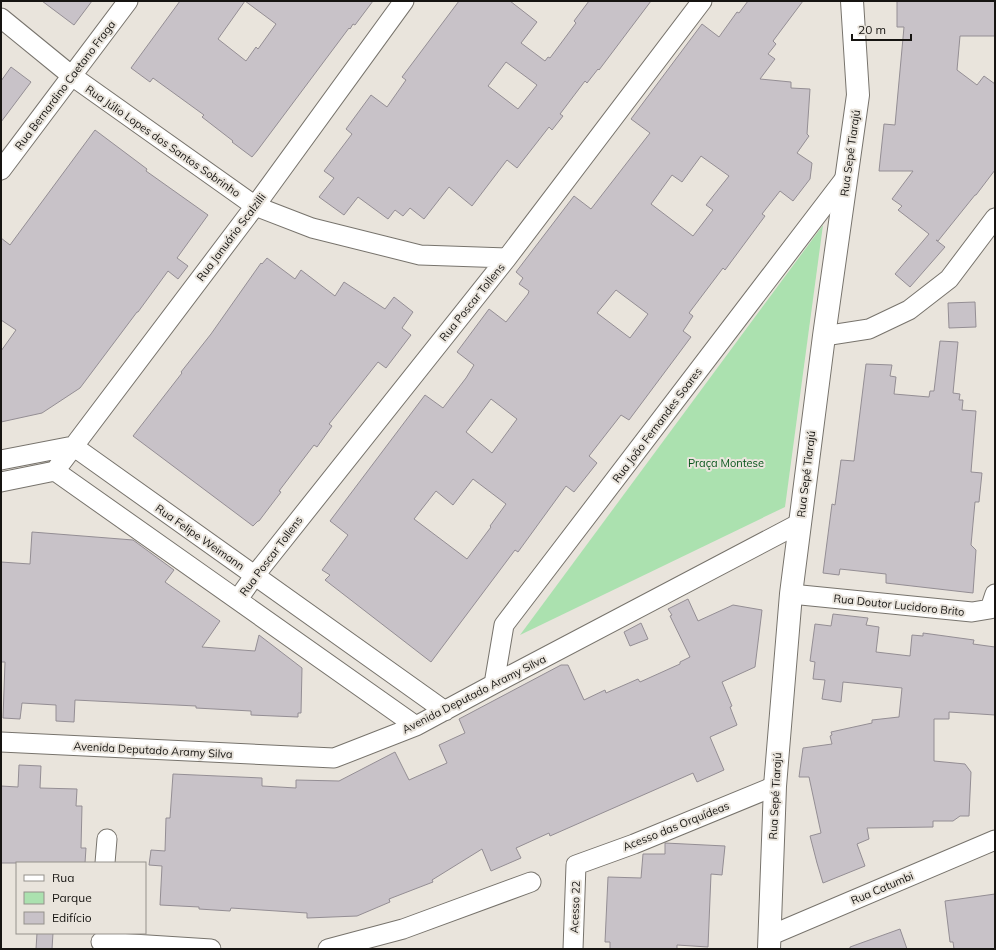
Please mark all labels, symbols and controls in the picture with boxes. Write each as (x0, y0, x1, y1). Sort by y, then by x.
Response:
scale bar (852, 16, 911, 42)
street label: Rua Bernardino Caetano Fraga (12, 18, 118, 152)
text: 20 m (858, 22, 886, 37)
street label: Rua Júlio Lopes dos Santos Sobrinho (83, 82, 243, 200)
street label: Rua Sepé Tiarajú (837, 109, 863, 197)
street label: Rua Januário Scalzilli (193, 190, 269, 284)
street label: Rua Poscar Tollens (436, 260, 508, 344)
street label: Rua João Fernandes Soares (609, 365, 705, 485)
street label: Rua Sepé Tiarajú (794, 430, 818, 518)
park label: Praça Montese (688, 456, 764, 470)
street label: Rua Felipe Weimann (153, 501, 247, 573)
street label: Rua Poscar Tollens (236, 513, 306, 599)
street label: Rua Doutor Lucidoro Brito (833, 591, 965, 619)
street label: Avenida Deputado Aramy Silva (400, 652, 548, 736)
street label: Avenida Deputado Aramy Silva (73, 739, 233, 761)
street label: Rua Sepé Tiarajú (766, 752, 784, 840)
street label: Acesso das Orquídeas (621, 798, 731, 854)
legend (16, 862, 146, 934)
street label: Rua Catumbi (849, 869, 915, 907)
text: Rua (52, 870, 74, 885)
street label: Acesso 22 (567, 880, 583, 934)
text: Parque (52, 890, 92, 905)
text: Edifício (52, 910, 92, 925)

